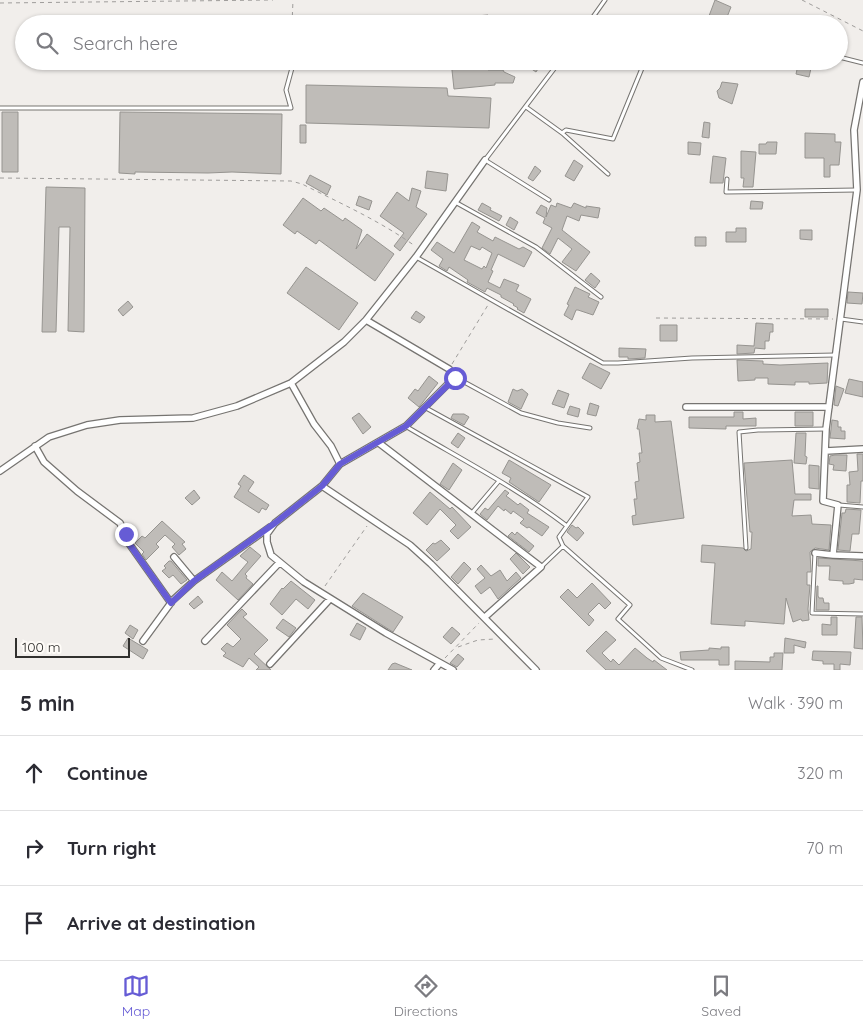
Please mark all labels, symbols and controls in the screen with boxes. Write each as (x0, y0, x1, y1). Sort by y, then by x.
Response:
search box (15, 15, 848, 70)
icon: search (33, 29, 61, 57)
text: Search here (73, 31, 178, 55)
route start (444, 367, 467, 390)
route end (115, 523, 138, 546)
scale bar (15, 635, 130, 658)
text: 100 m (22, 638, 60, 656)
text: 5 min (20, 690, 75, 716)
text: Walk · 390 m (748, 693, 843, 713)
icon: ahead (20, 759, 48, 787)
text: Continue (67, 761, 148, 785)
text: 320 m (797, 763, 843, 783)
icon: right (20, 834, 48, 862)
text: Turn right (67, 836, 156, 860)
text: 70 m (806, 838, 843, 858)
icon: arrive (20, 909, 48, 937)
text: Arrive at destination (67, 911, 256, 935)
tab: Map (122, 972, 150, 1020)
tab: Directions (394, 972, 458, 1020)
tab: Saved (701, 972, 741, 1020)

